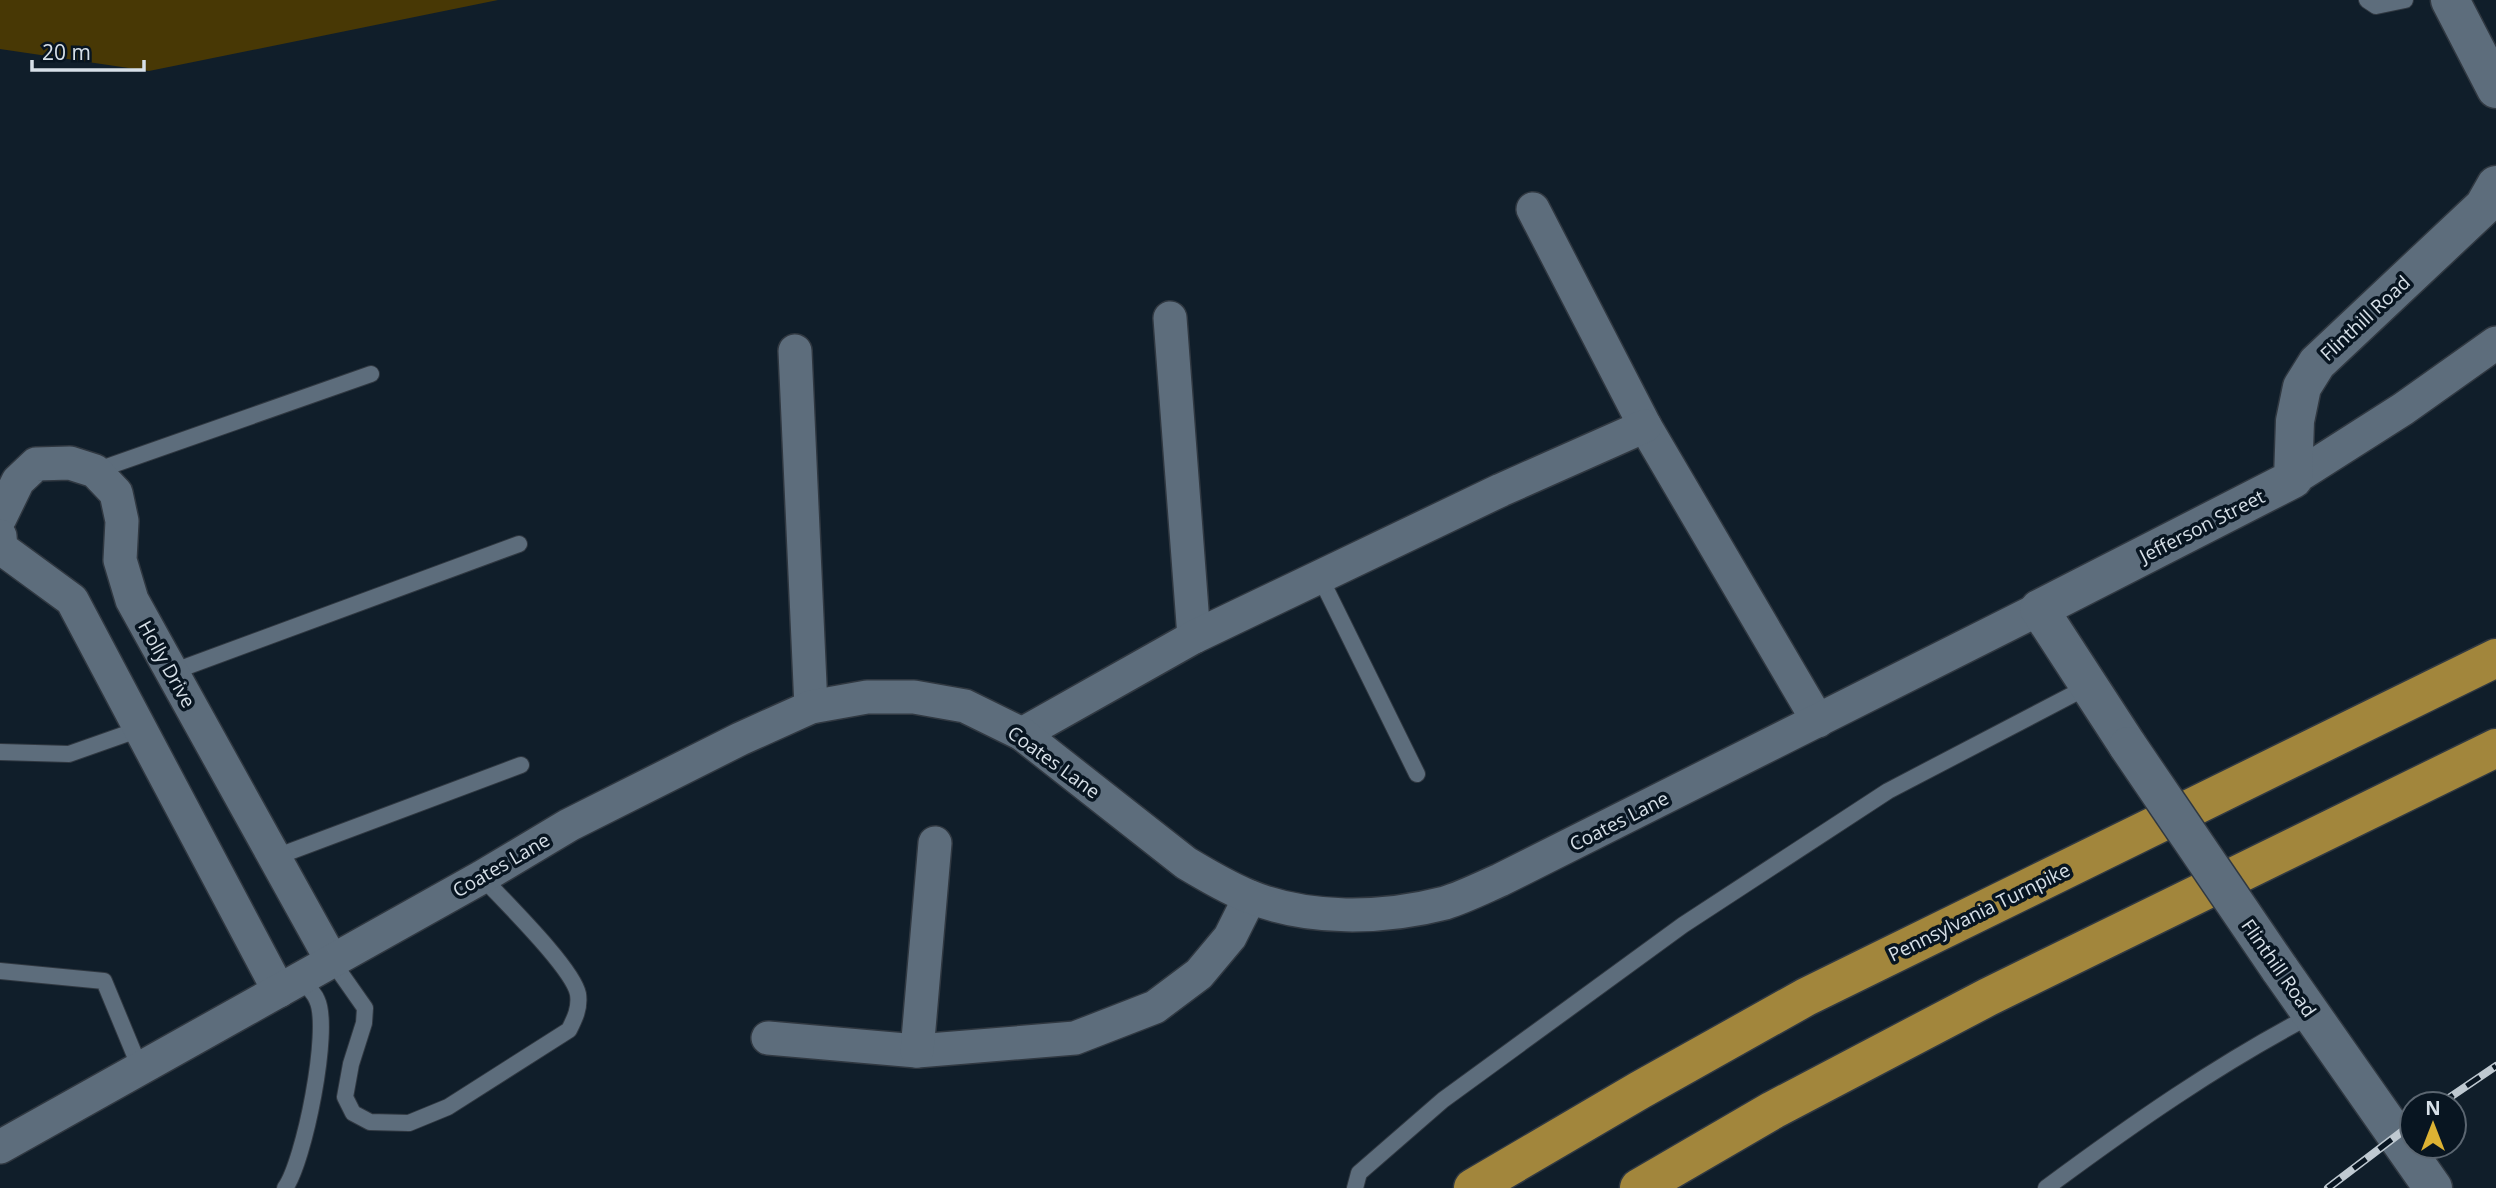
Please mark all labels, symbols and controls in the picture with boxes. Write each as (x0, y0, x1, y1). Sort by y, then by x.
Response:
scale bar (32, 28, 144, 72)
text: 20 m (42, 38, 91, 66)
street label: Flinthill Road (2314, 270, 2416, 366)
street label: Jefferson Street (2133, 483, 2269, 570)
street label: Holly Drive (132, 616, 202, 712)
street label: Coates Lane (1003, 720, 1105, 804)
street label: Coates Lane (1565, 785, 1673, 857)
street label: Coates Lane (448, 827, 554, 903)
street label: Pennsylvania Turnpike (1884, 857, 2074, 967)
street label: Flinthill Road (2236, 914, 2322, 1022)
north arrow (2398, 1090, 2468, 1160)
text: N (2425, 1095, 2441, 1121)

